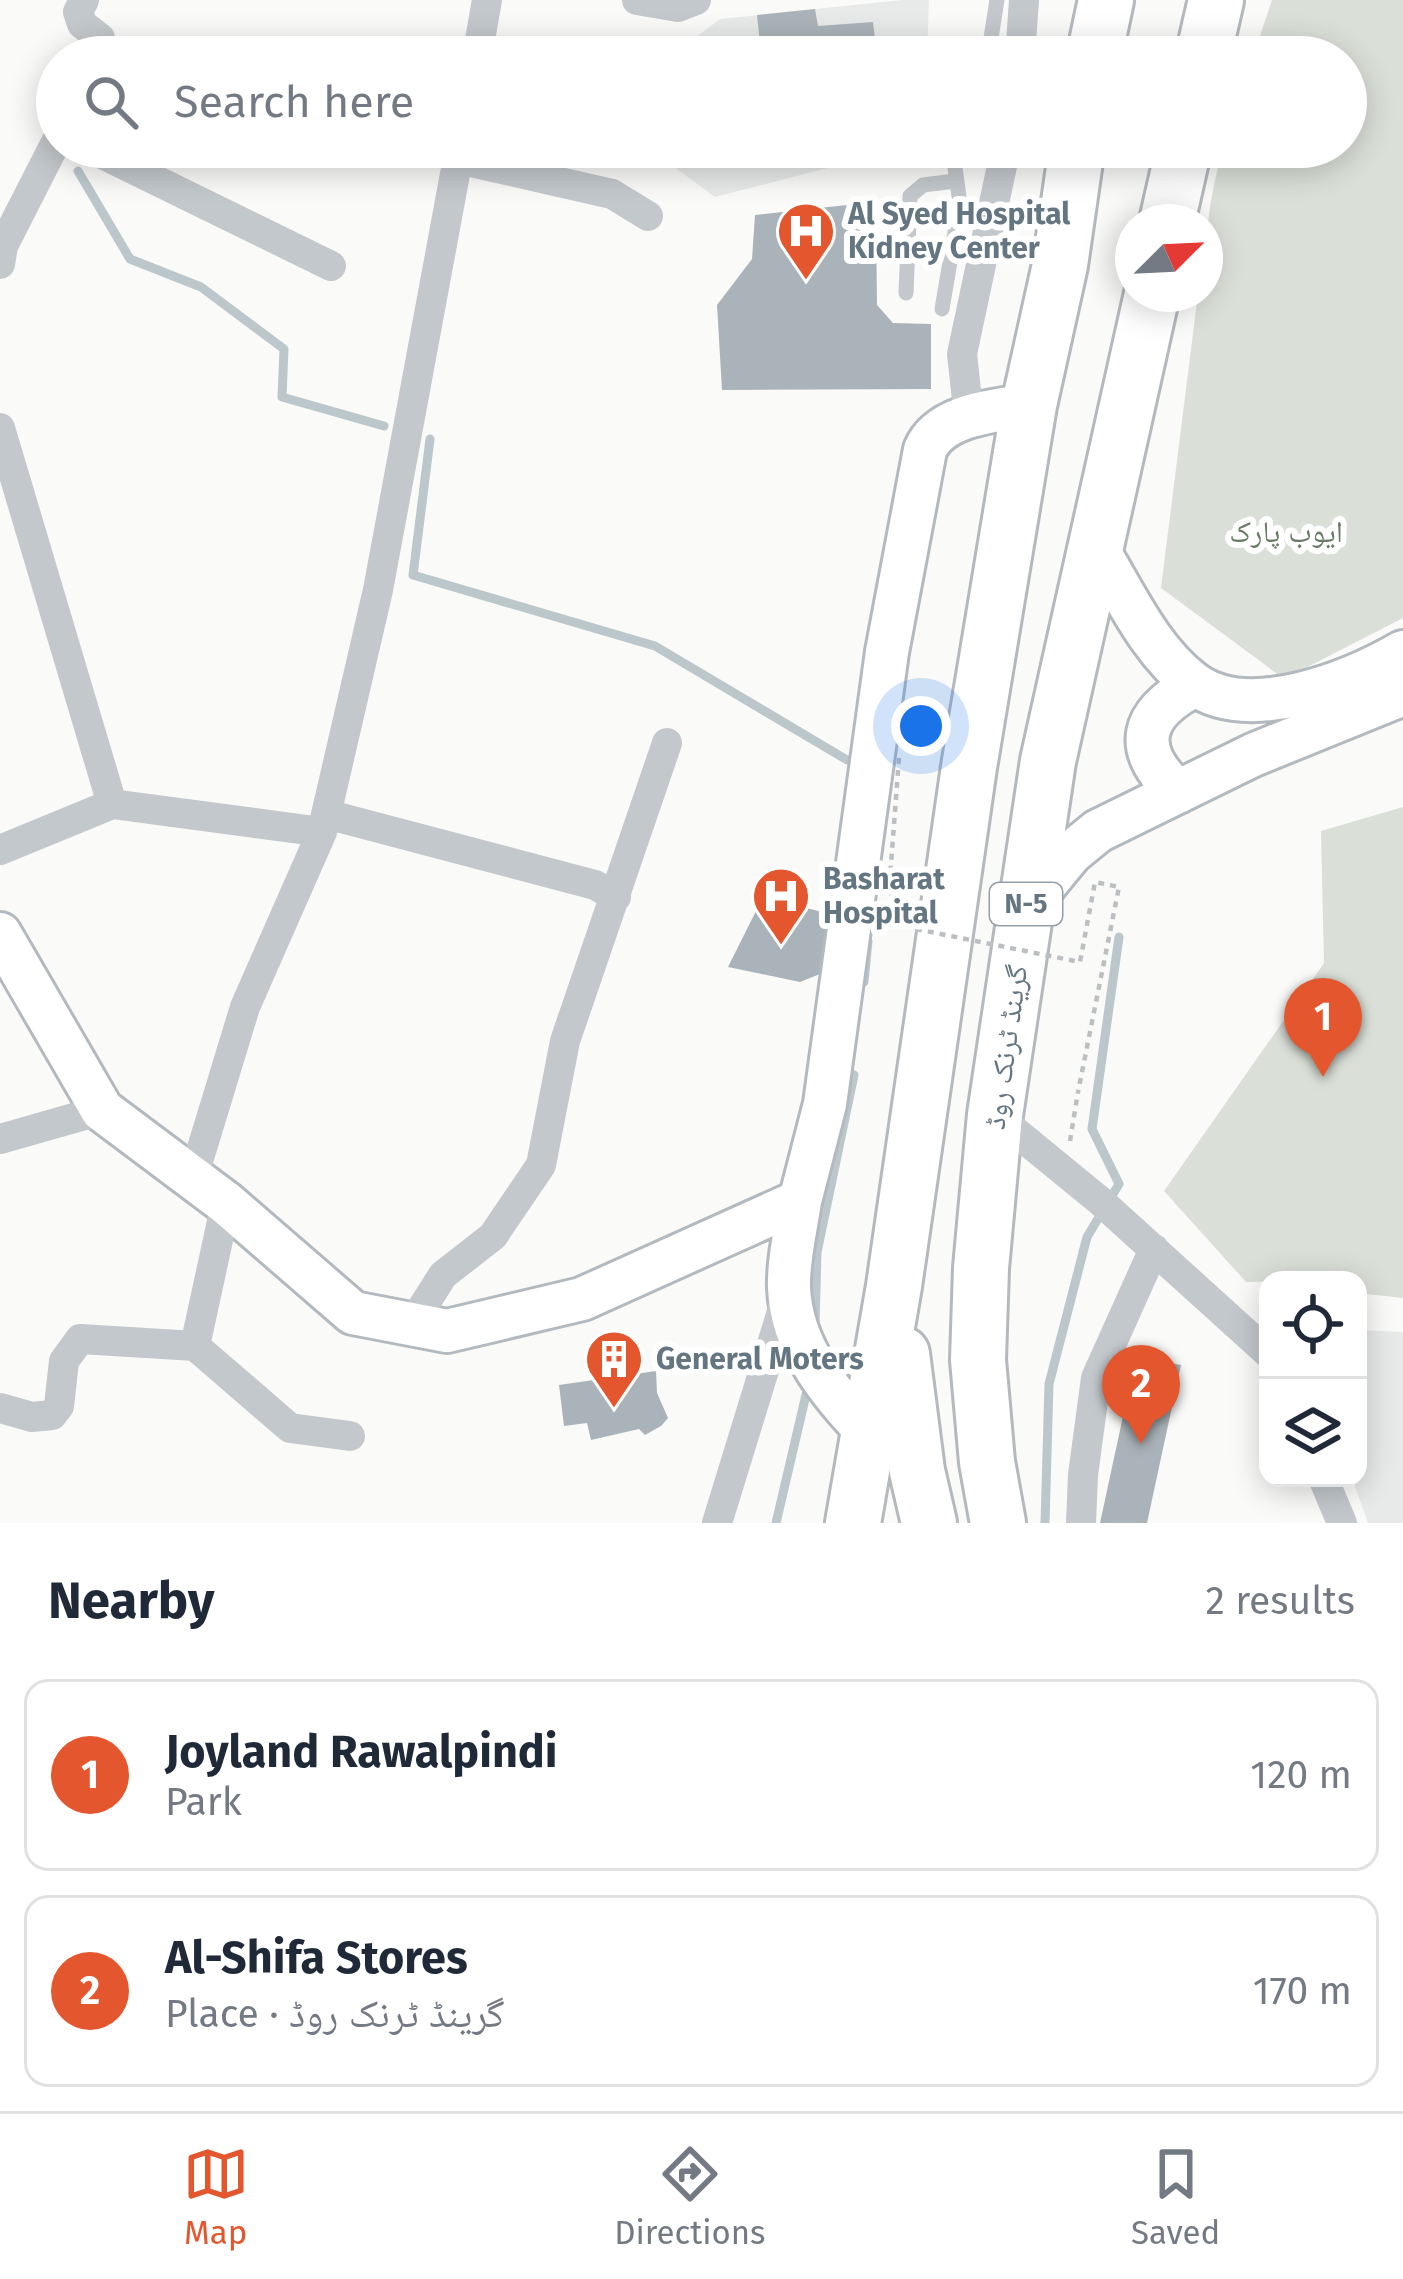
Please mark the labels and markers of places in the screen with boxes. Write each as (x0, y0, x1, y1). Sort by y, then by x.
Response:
place label: Al Syed Hospital Kidney Center (847, 196, 1070, 266)
hospital icon: Al Syed Hospital Kidney Center (775, 200, 837, 282)
place label: Basharat Hospital (823, 861, 945, 931)
hospital icon: Basharat Hospital (750, 865, 812, 947)
pin: 1 (1284, 978, 1362, 1077)
building icon: General Moters (583, 1328, 645, 1410)
place label: General Moters (656, 1341, 864, 1377)
pin: 2 (1102, 1345, 1180, 1444)

